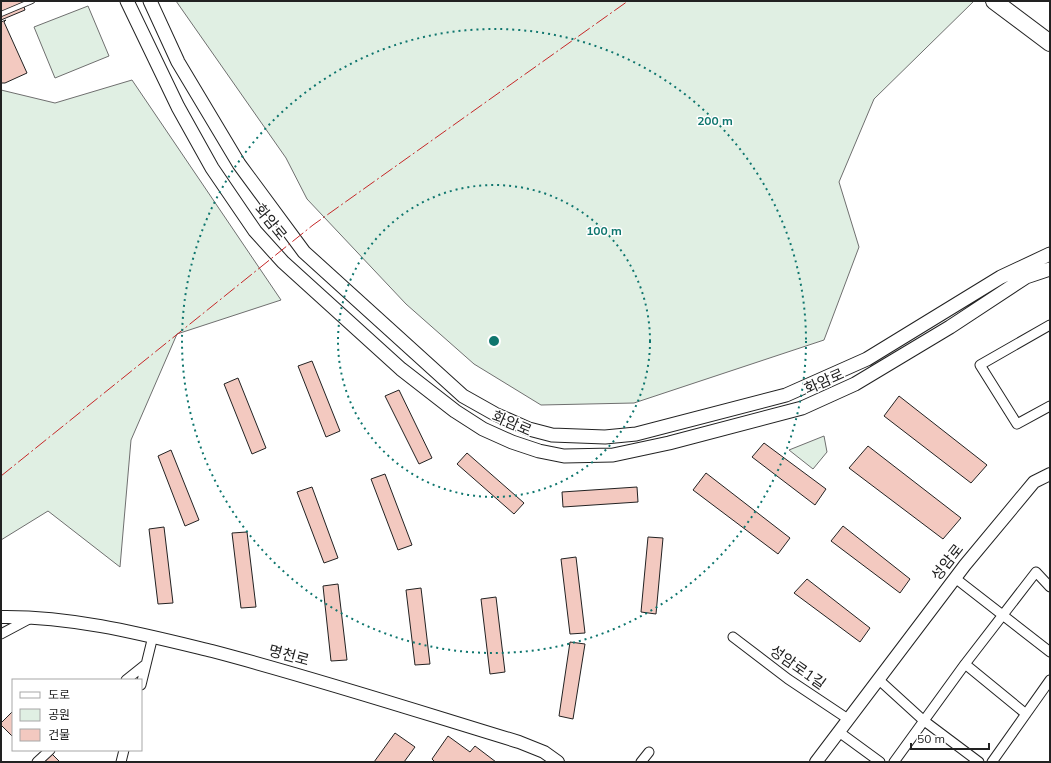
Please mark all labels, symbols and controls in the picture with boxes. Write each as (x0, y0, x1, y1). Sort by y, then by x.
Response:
text: 200 m (697, 113, 733, 128)
street label: 화암로 (251, 200, 291, 244)
text: 100 m (586, 223, 622, 238)
centre of rings (487, 334, 501, 348)
street label: 화암로 (801, 364, 847, 398)
street label: 화암로 (489, 406, 535, 440)
street label: 성암로 (927, 540, 967, 584)
street label: 명천로 (267, 640, 311, 670)
street label: 성암로1길 (766, 641, 830, 693)
legend (12, 679, 142, 751)
text: 도로 (48, 687, 70, 702)
text: 공원 (48, 707, 70, 722)
scale bar (911, 725, 989, 751)
text: 건물 (48, 727, 70, 742)
text: 50 m (917, 731, 945, 746)

